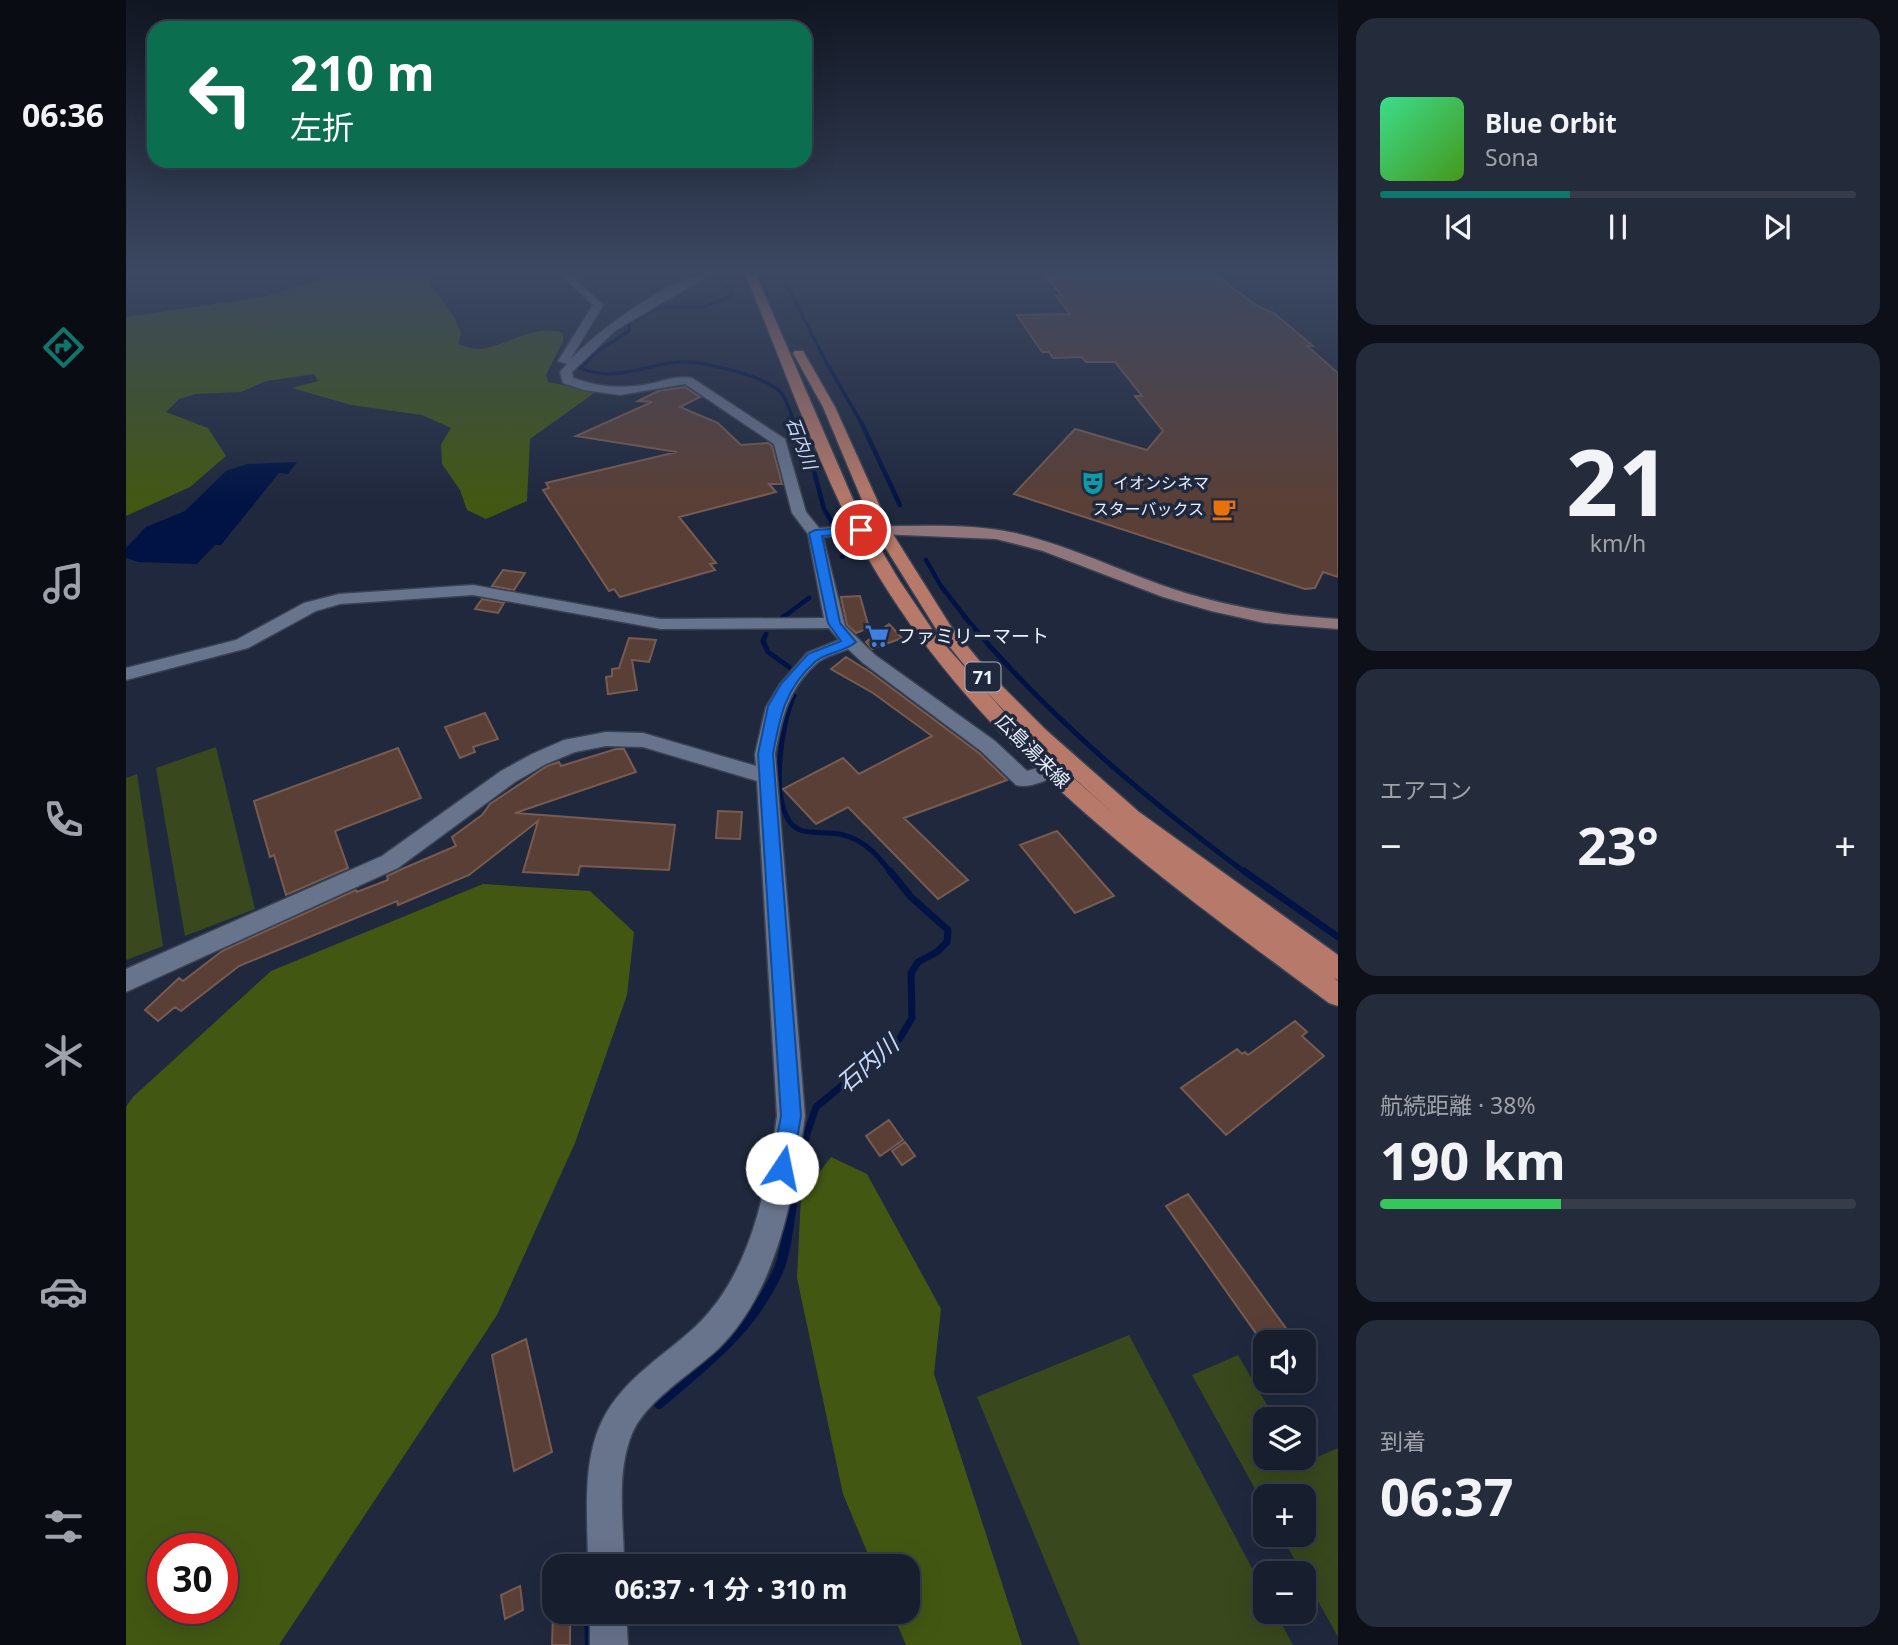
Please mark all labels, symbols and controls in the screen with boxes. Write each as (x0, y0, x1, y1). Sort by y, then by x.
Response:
text: 210 m (290, 39, 435, 105)
icon: left (175, 49, 266, 140)
text: 06:36 (22, 93, 104, 136)
text: 左折 (290, 105, 354, 148)
text: Blue Orbit (1485, 105, 1617, 141)
text: Sona (1485, 141, 1539, 173)
icon: previous (1440, 208, 1478, 246)
icon: pause (1599, 208, 1637, 246)
icon: next (1758, 208, 1796, 246)
icon: directions (39, 323, 88, 372)
water label: 石内川 (781, 413, 824, 474)
text: 21 (1566, 419, 1670, 543)
theatre icon: イオンシネマ (1079, 469, 1107, 497)
place label: イオンシネマ (1113, 472, 1209, 494)
cafe icon: スターバックス (1210, 495, 1238, 523)
place label: スターバックス (1093, 498, 1204, 520)
pin (831, 500, 891, 560)
icon: arrive (842, 511, 880, 549)
text: km/h (1590, 527, 1646, 559)
icon: music (39, 559, 88, 608)
supermarket icon: ファミリーマート (863, 622, 891, 650)
place label: ファミリーマート (897, 623, 1049, 649)
road number: 71 (966, 662, 1000, 692)
street label: 広島湯来線 (990, 708, 1076, 794)
text: エアコン (1380, 774, 1472, 806)
icon: phone (39, 795, 88, 844)
text: 23° (1577, 809, 1659, 880)
text: − (1380, 819, 1402, 871)
text: + (1834, 819, 1856, 871)
water label: 石内川 (829, 1025, 907, 1099)
icon: climate (39, 1031, 88, 1080)
text: 航続距離 · 38% (1380, 1089, 1536, 1121)
text: 190 km (1380, 1124, 1566, 1195)
position arrow (745, 1131, 819, 1205)
icon: car (39, 1267, 88, 1316)
map controls (1253, 1330, 1316, 1624)
button: sound (1253, 1330, 1316, 1393)
button: layers (1253, 1407, 1316, 1470)
text: 到着 (1380, 1425, 1426, 1457)
text: 06:37 (1380, 1460, 1514, 1531)
button: + (1253, 1484, 1316, 1547)
icon: filters (39, 1502, 88, 1551)
speed limit sign: 30 (147, 1533, 238, 1624)
button: − (1253, 1561, 1316, 1624)
text: 06:37 · 1 分 · 310 m (615, 1571, 847, 1607)

